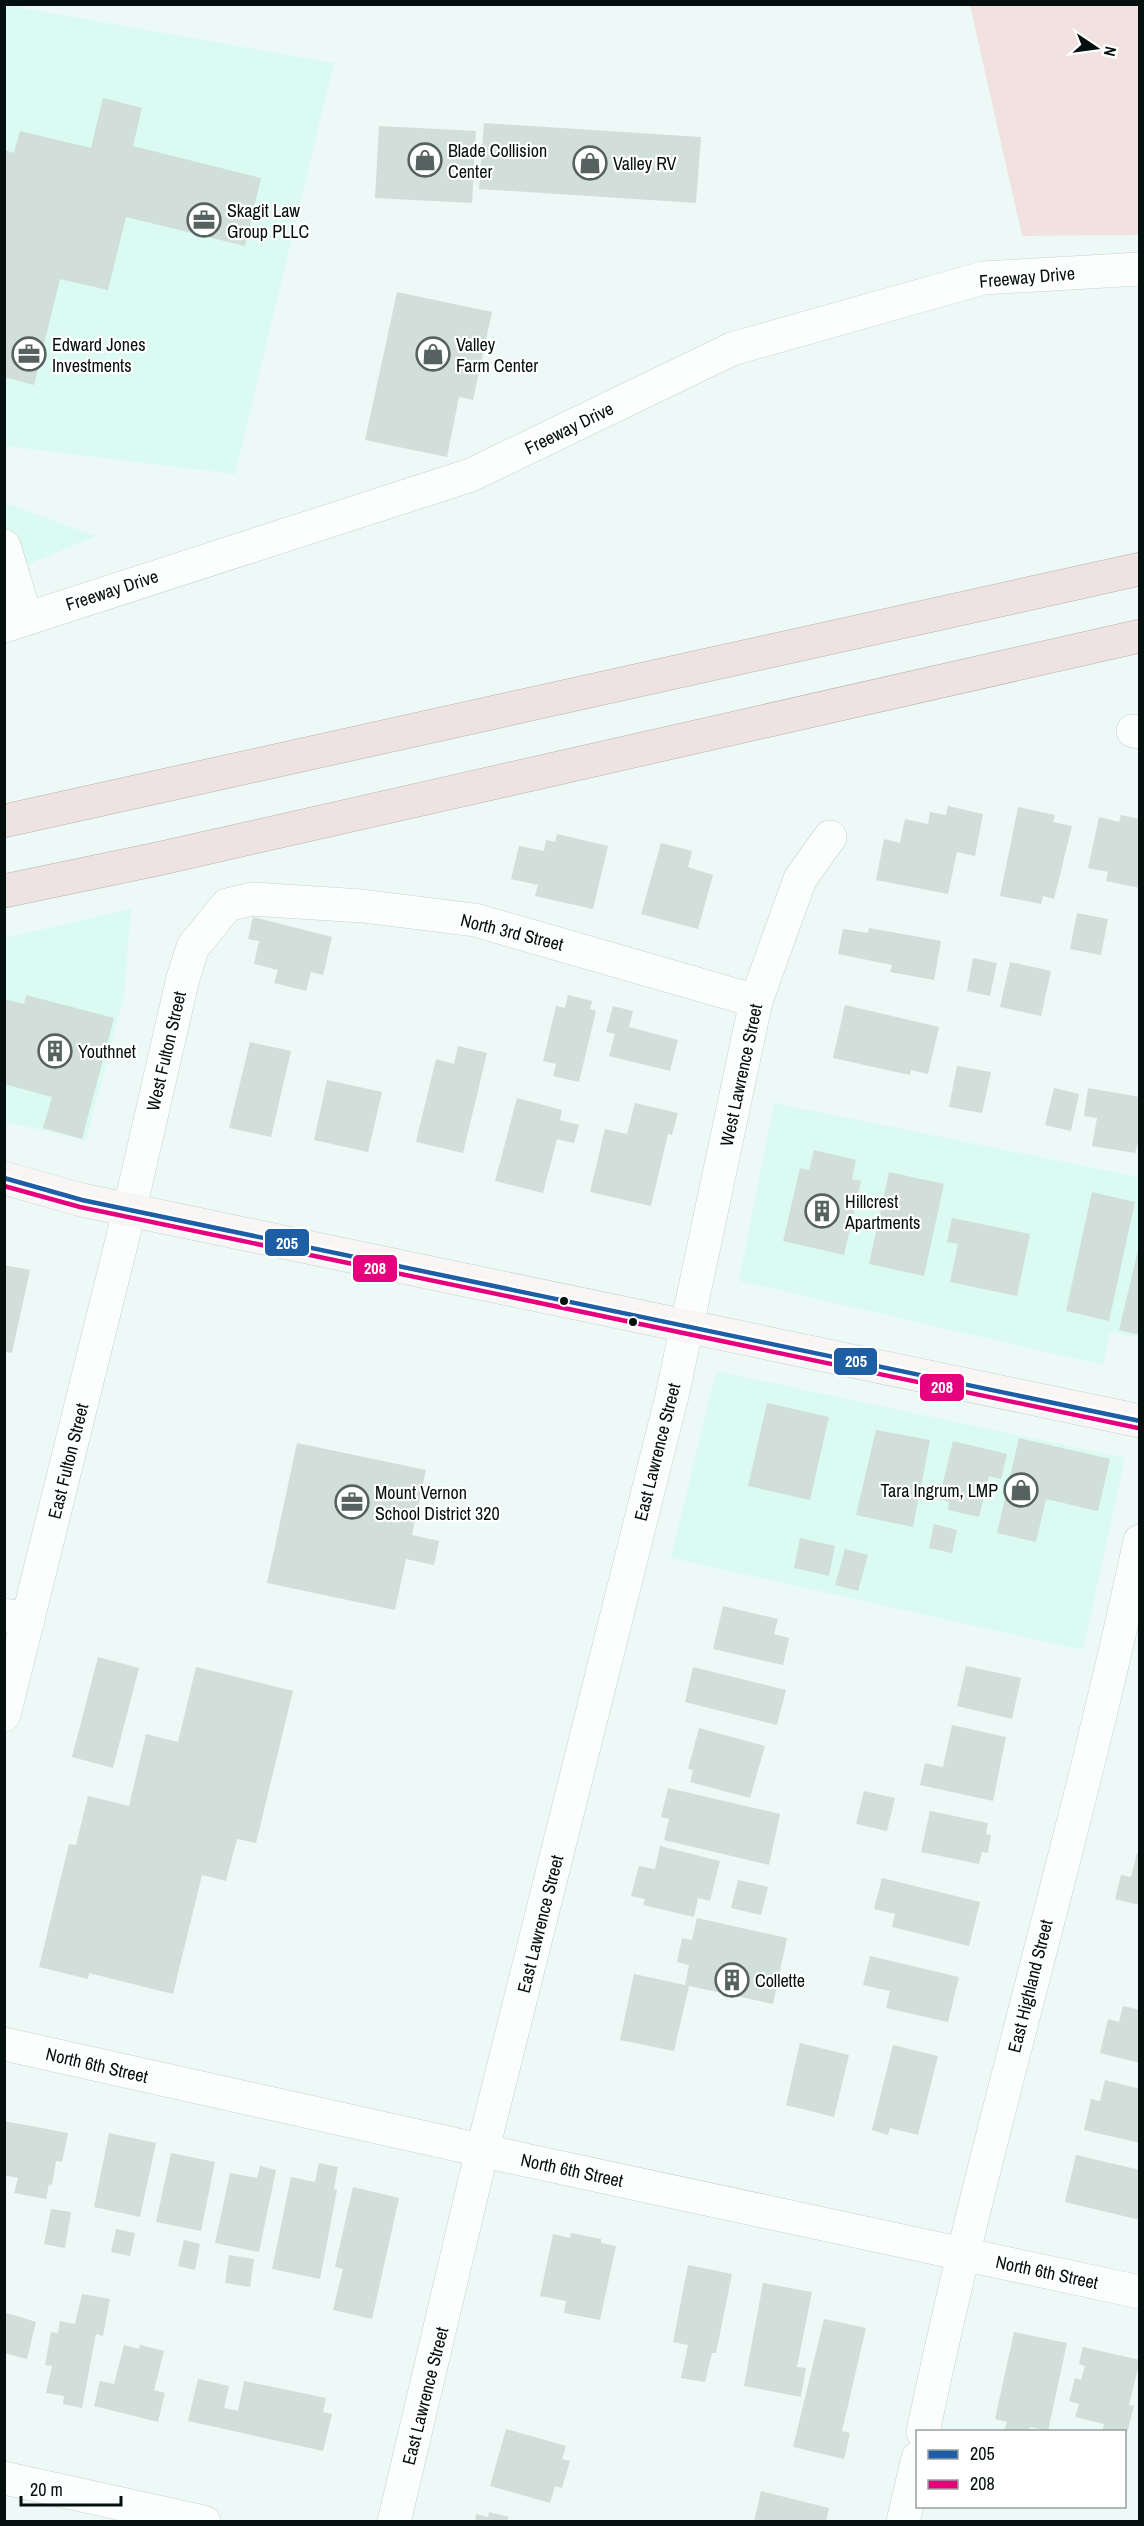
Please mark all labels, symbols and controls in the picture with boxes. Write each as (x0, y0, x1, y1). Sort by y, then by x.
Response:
north arrow (1066, 18, 1126, 78)
text: N (1099, 44, 1122, 58)
place label: Blade Collision Center (448, 138, 547, 184)
shop icon: Blade Collision Center (407, 142, 443, 178)
shop icon: Valley RV (572, 145, 608, 181)
place label: Valley RV (613, 151, 677, 176)
place label: Skagit Law Group PLLC (227, 198, 309, 244)
office icon: Skagit Law Group PLLC (186, 202, 222, 238)
street label: Freeway Drive (978, 260, 1076, 294)
place label: Edward Jones Investments (52, 332, 146, 378)
place label: Valley Farm Center (456, 332, 538, 378)
office icon: Edward Jones Investments (11, 336, 47, 372)
shop icon: Valley Farm Center (415, 336, 451, 372)
street label: Freeway Drive (520, 396, 618, 460)
street label: Freeway Drive (63, 563, 161, 617)
street label: North 3rd Street (458, 907, 566, 957)
street label: West Fulton Street (140, 989, 192, 1113)
street label: West Lawrence Street (714, 1002, 768, 1148)
building icon: Youthnet (37, 1033, 73, 1069)
place label: Youthnet (78, 1039, 136, 1064)
place label: Hillcrest Apartments (844, 1189, 920, 1235)
building icon: Hillcrest Apartments (804, 1193, 840, 1229)
line badge: 205 (264, 1228, 310, 1257)
text: 205 (276, 1232, 298, 1254)
line badge: 208 (352, 1254, 398, 1283)
text: 208 (364, 1257, 386, 1279)
unlabelled marker (558, 1295, 570, 1307)
unlabelled marker (627, 1316, 639, 1328)
line badge: 205 (833, 1347, 878, 1376)
text: 205 (845, 1350, 867, 1372)
line badge: 208 (919, 1373, 965, 1402)
text: 208 (931, 1376, 953, 1398)
street label: East Lawrence Street (628, 1381, 686, 1523)
street label: East Fulton Street (42, 1401, 94, 1521)
shop icon: Tara Ingrum, LMP (1003, 1472, 1039, 1508)
place label: Tara Ingrum, LMP (880, 1478, 998, 1503)
place label: Mount Vernon School District 320 (375, 1480, 500, 1526)
office icon: Mount Vernon School District 320 (334, 1484, 370, 1520)
street label: East Lawrence Street (511, 1853, 569, 1995)
street label: East Highland Street (1001, 1917, 1059, 2055)
building icon: Collette (714, 1962, 750, 1998)
place label: Collette (755, 1968, 805, 1993)
street label: North 6th Street (43, 2041, 151, 2089)
street label: North 6th Street (518, 2147, 626, 2193)
street label: North 6th Street (993, 2249, 1101, 2295)
street label: East Lawrence Street (396, 2325, 454, 2467)
legend (916, 2430, 1126, 2508)
text: 205 (970, 2441, 995, 2466)
scale bar (21, 2469, 122, 2507)
text: 208 (970, 2471, 995, 2496)
text: 20 m (30, 2477, 63, 2502)

